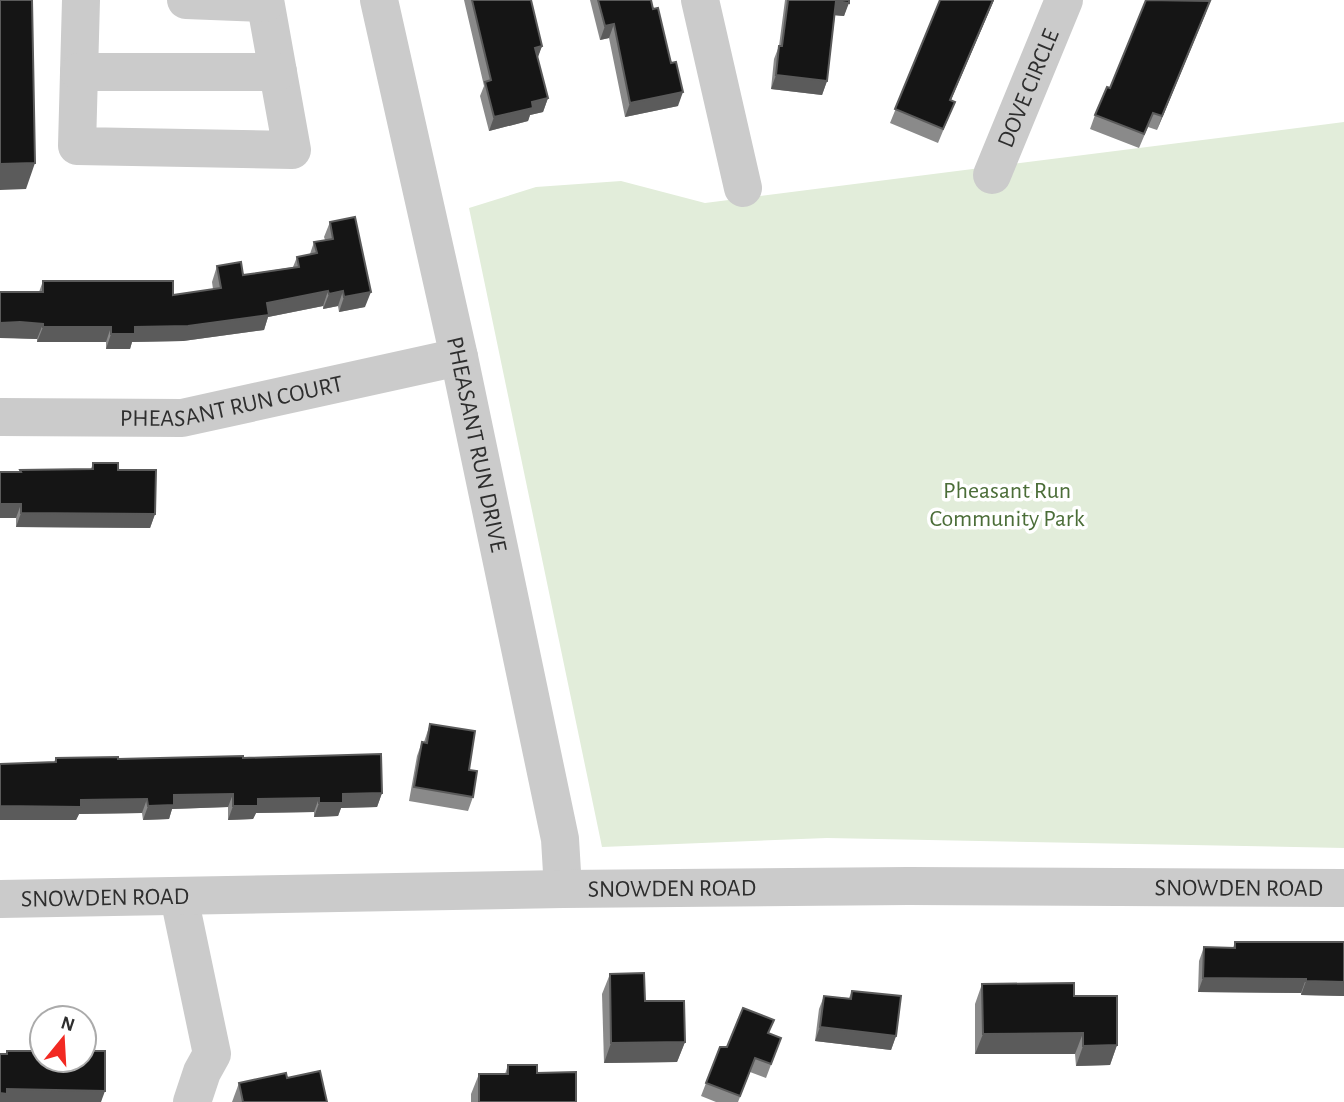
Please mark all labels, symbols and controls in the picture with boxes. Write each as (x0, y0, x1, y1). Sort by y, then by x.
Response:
street label: DOVE CIRCLE (994, 25, 1064, 151)
street label: PHEASANT RUN DRIVE (442, 334, 511, 555)
street label: PHEASANT RUN COURT (120, 372, 345, 431)
park label: Pheasant Run Community Park (929, 479, 1085, 531)
street label: SNOWDEN ROAD (588, 876, 756, 902)
street label: SNOWDEN ROAD (1155, 876, 1323, 901)
street label: SNOWDEN ROAD (21, 885, 189, 912)
north arrow (28, 1004, 98, 1074)
text: N (59, 1013, 77, 1035)

